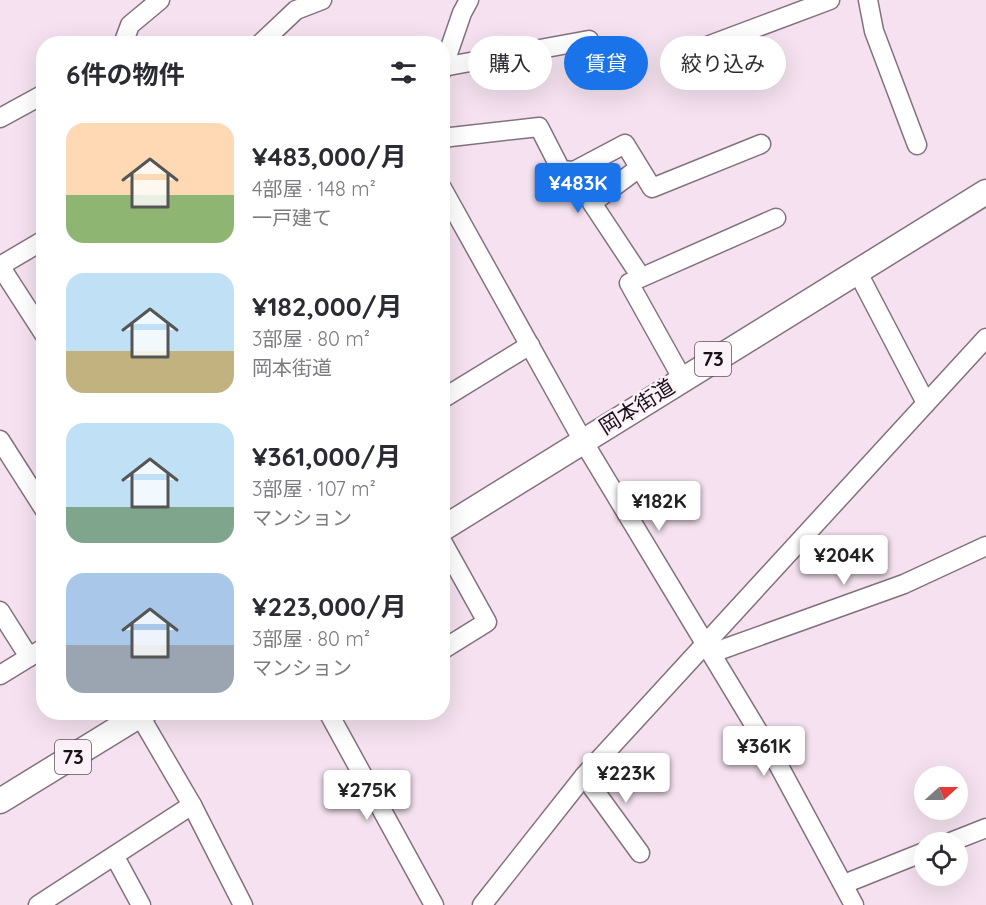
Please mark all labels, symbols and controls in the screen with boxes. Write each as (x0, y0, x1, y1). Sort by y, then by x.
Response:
chip: 購入 (468, 36, 552, 90)
chip: 賃貸 (564, 36, 648, 90)
chip: 絞り込み (660, 36, 786, 90)
icon: filters (387, 56, 420, 89)
text: 6件の物件 (66, 58, 184, 91)
text: ¥483,000/月 (252, 140, 407, 173)
icon: home (114, 147, 186, 219)
pin: ¥483K (536, 163, 620, 214)
text: ¥483K (549, 170, 607, 195)
text: 4部屋 · 148 m² (252, 176, 376, 201)
text: 一戸建て (252, 205, 332, 230)
text: ¥182,000/月 (252, 290, 402, 323)
icon: home (114, 297, 186, 369)
text: 3部屋 · 80 m² (252, 326, 370, 351)
road number: 73 (695, 342, 731, 376)
text: 岡本街道 (252, 355, 332, 380)
street label: 岡本街道 (594, 373, 679, 439)
text: ¥361,000/月 (252, 440, 401, 473)
icon: home (114, 447, 186, 519)
text: 3部屋 · 107 m² (252, 476, 376, 501)
pin: ¥182K (617, 481, 701, 532)
text: ¥182K (631, 488, 687, 513)
text: マンション (252, 505, 352, 530)
pin: ¥204K (802, 535, 886, 586)
text: ¥204K (814, 542, 874, 567)
text: ¥223,000/月 (252, 590, 407, 623)
icon: home (114, 597, 186, 669)
text: 3部屋 · 80 m² (252, 626, 370, 651)
text: マンション (252, 655, 352, 680)
pin: ¥361K (722, 726, 806, 777)
text: ¥361K (737, 733, 791, 758)
road number: 73 (55, 740, 91, 774)
pin: ¥223K (584, 753, 668, 804)
text: ¥223K (597, 760, 655, 785)
north arrow (914, 766, 968, 820)
map controls (914, 766, 968, 886)
pin: ¥275K (325, 770, 409, 821)
text: ¥275K (338, 777, 396, 802)
button: locate (914, 832, 968, 886)

